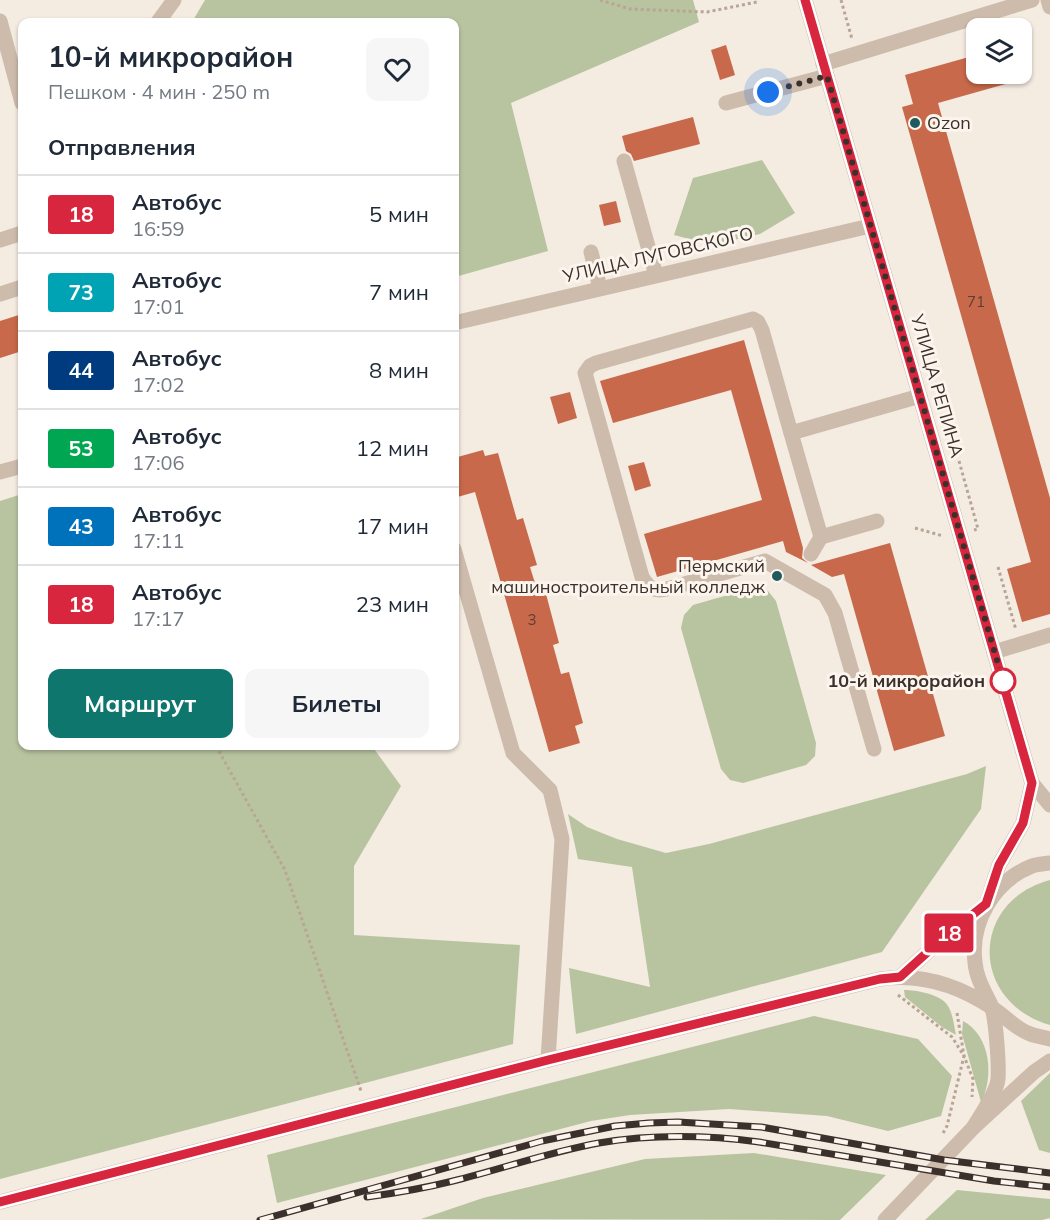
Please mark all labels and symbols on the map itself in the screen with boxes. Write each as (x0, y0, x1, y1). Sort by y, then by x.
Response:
your location (753, 77, 783, 107)
place label: Ozon (927, 111, 971, 134)
marker: Ozon (908, 116, 922, 130)
street label: УЛИЦА ЛУГОВСКОГО (559, 221, 755, 288)
house number: 71 (967, 292, 985, 311)
street label: УЛИЦА РЕПИНА (906, 311, 969, 460)
place label: Пермский машиностроительный колледж (491, 554, 765, 598)
marker: Пермский машиностроительный колледж (770, 569, 784, 583)
house number: 3 (527, 610, 537, 629)
marker: 10-й микрорайон (990, 668, 1016, 694)
place label: 10-й микрорайон (827, 669, 985, 692)
line badge: 18 (922, 914, 976, 952)

